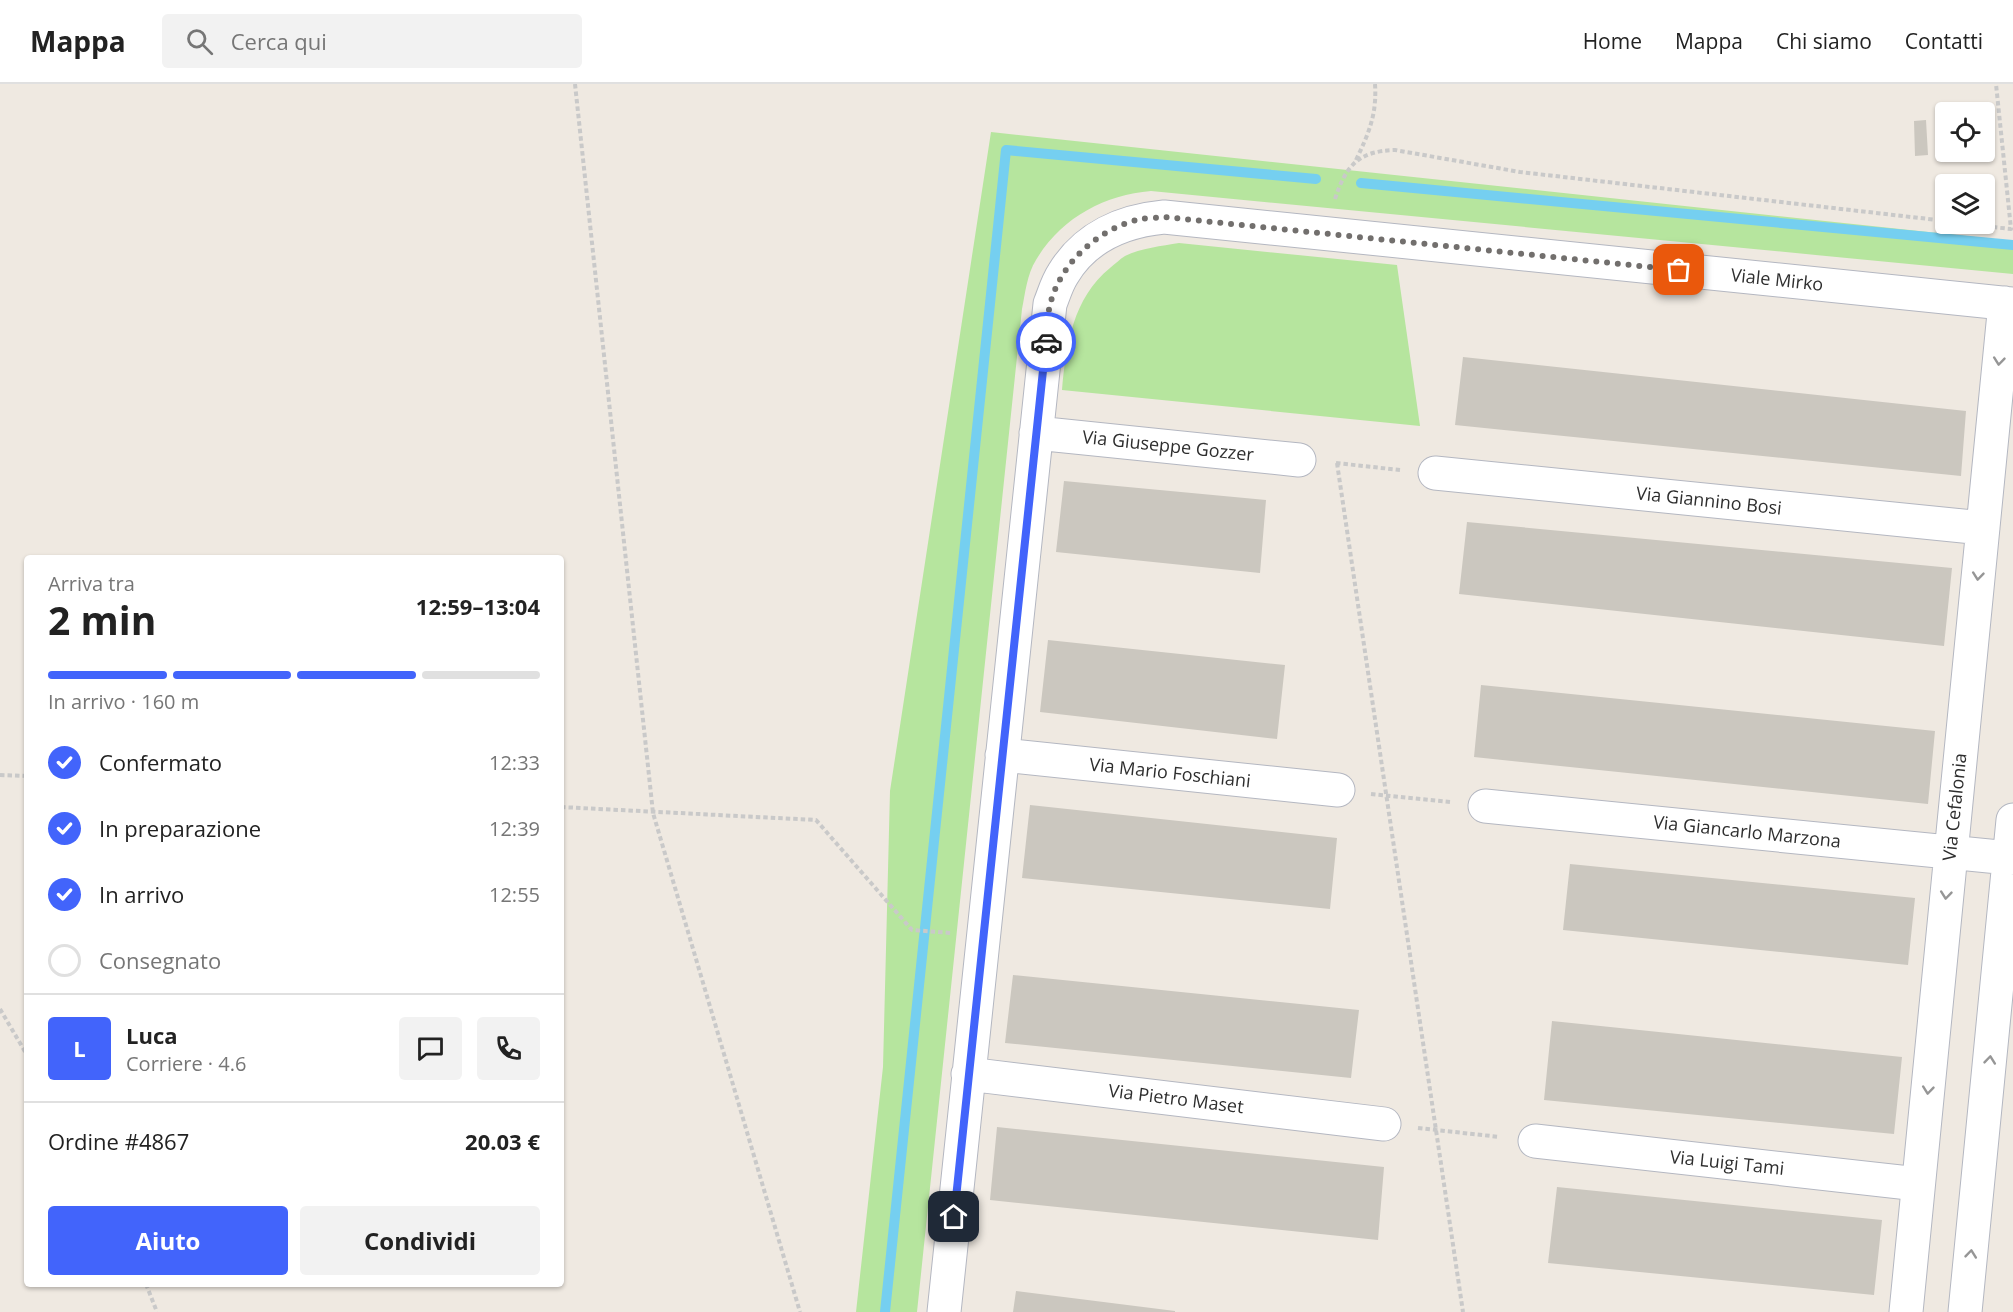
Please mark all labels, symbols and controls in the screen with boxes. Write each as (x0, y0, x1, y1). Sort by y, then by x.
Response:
search box (162, 14, 582, 68)
text: Mappa (30, 22, 126, 60)
icon: search (183, 25, 216, 58)
text: Cerca qui (231, 26, 327, 56)
text: Home (1583, 27, 1642, 55)
text: Mappa (1675, 27, 1743, 55)
text: Chi siamo (1776, 27, 1872, 55)
text: Contatti (1905, 27, 1983, 55)
map controls (1935, 102, 1995, 234)
button: locate (1935, 102, 1995, 162)
button: layers (1935, 174, 1995, 234)
pin (1653, 244, 1704, 295)
icon: bag (1662, 253, 1695, 286)
street label: Viale Mirko (1730, 262, 1825, 296)
courier (1016, 312, 1076, 372)
icon: car (1030, 326, 1063, 359)
one-way arrow (1993, 357, 2006, 366)
street label: Via Giuseppe Gozzer (1081, 424, 1256, 466)
street label: Via Giannino Bosi (1635, 480, 1783, 520)
text: Arriva tra (48, 570, 135, 597)
one-way arrow (1972, 571, 1985, 581)
text: 12:59–13:04 (416, 591, 540, 621)
text: 2 min (48, 593, 156, 646)
text: In arrivo · 160 m (48, 688, 199, 715)
icon: check (48, 746, 81, 779)
text: Confermato (99, 747, 222, 777)
text: 12:33 (489, 749, 540, 776)
street label: Via Mario Foschiani (1088, 752, 1252, 792)
street label: Via Cefalonia (1936, 752, 1972, 862)
street label: Via Giancarlo Marzona (1652, 809, 1842, 853)
icon: check (48, 812, 81, 845)
text: In preparazione (99, 813, 261, 843)
text: 12:39 (489, 815, 540, 842)
icon: check (48, 878, 81, 911)
text: In arrivo (99, 879, 184, 909)
text: 12:55 (489, 881, 540, 908)
one-way arrow (1940, 891, 1953, 900)
text: Consegnato (99, 945, 221, 975)
button: chat (399, 1017, 462, 1080)
button: phone (477, 1017, 540, 1080)
text: Luca (126, 1020, 178, 1050)
text: L (73, 1033, 86, 1063)
text: Corriere · 4.6 (126, 1050, 246, 1077)
one-way arrow (1983, 1055, 1996, 1064)
street label: Via Pietro Maset (1107, 1078, 1245, 1118)
one-way arrow (1922, 1085, 1935, 1094)
text: Ordine #4867 (48, 1126, 189, 1156)
text: 20.03 € (465, 1126, 540, 1156)
street label: Via Luigi Tami (1669, 1144, 1786, 1180)
pin (928, 1191, 979, 1242)
icon: home (937, 1200, 970, 1233)
button: Aiuto (48, 1206, 288, 1275)
button: Condividi (300, 1206, 540, 1275)
one-way arrow (1964, 1249, 1977, 1258)

